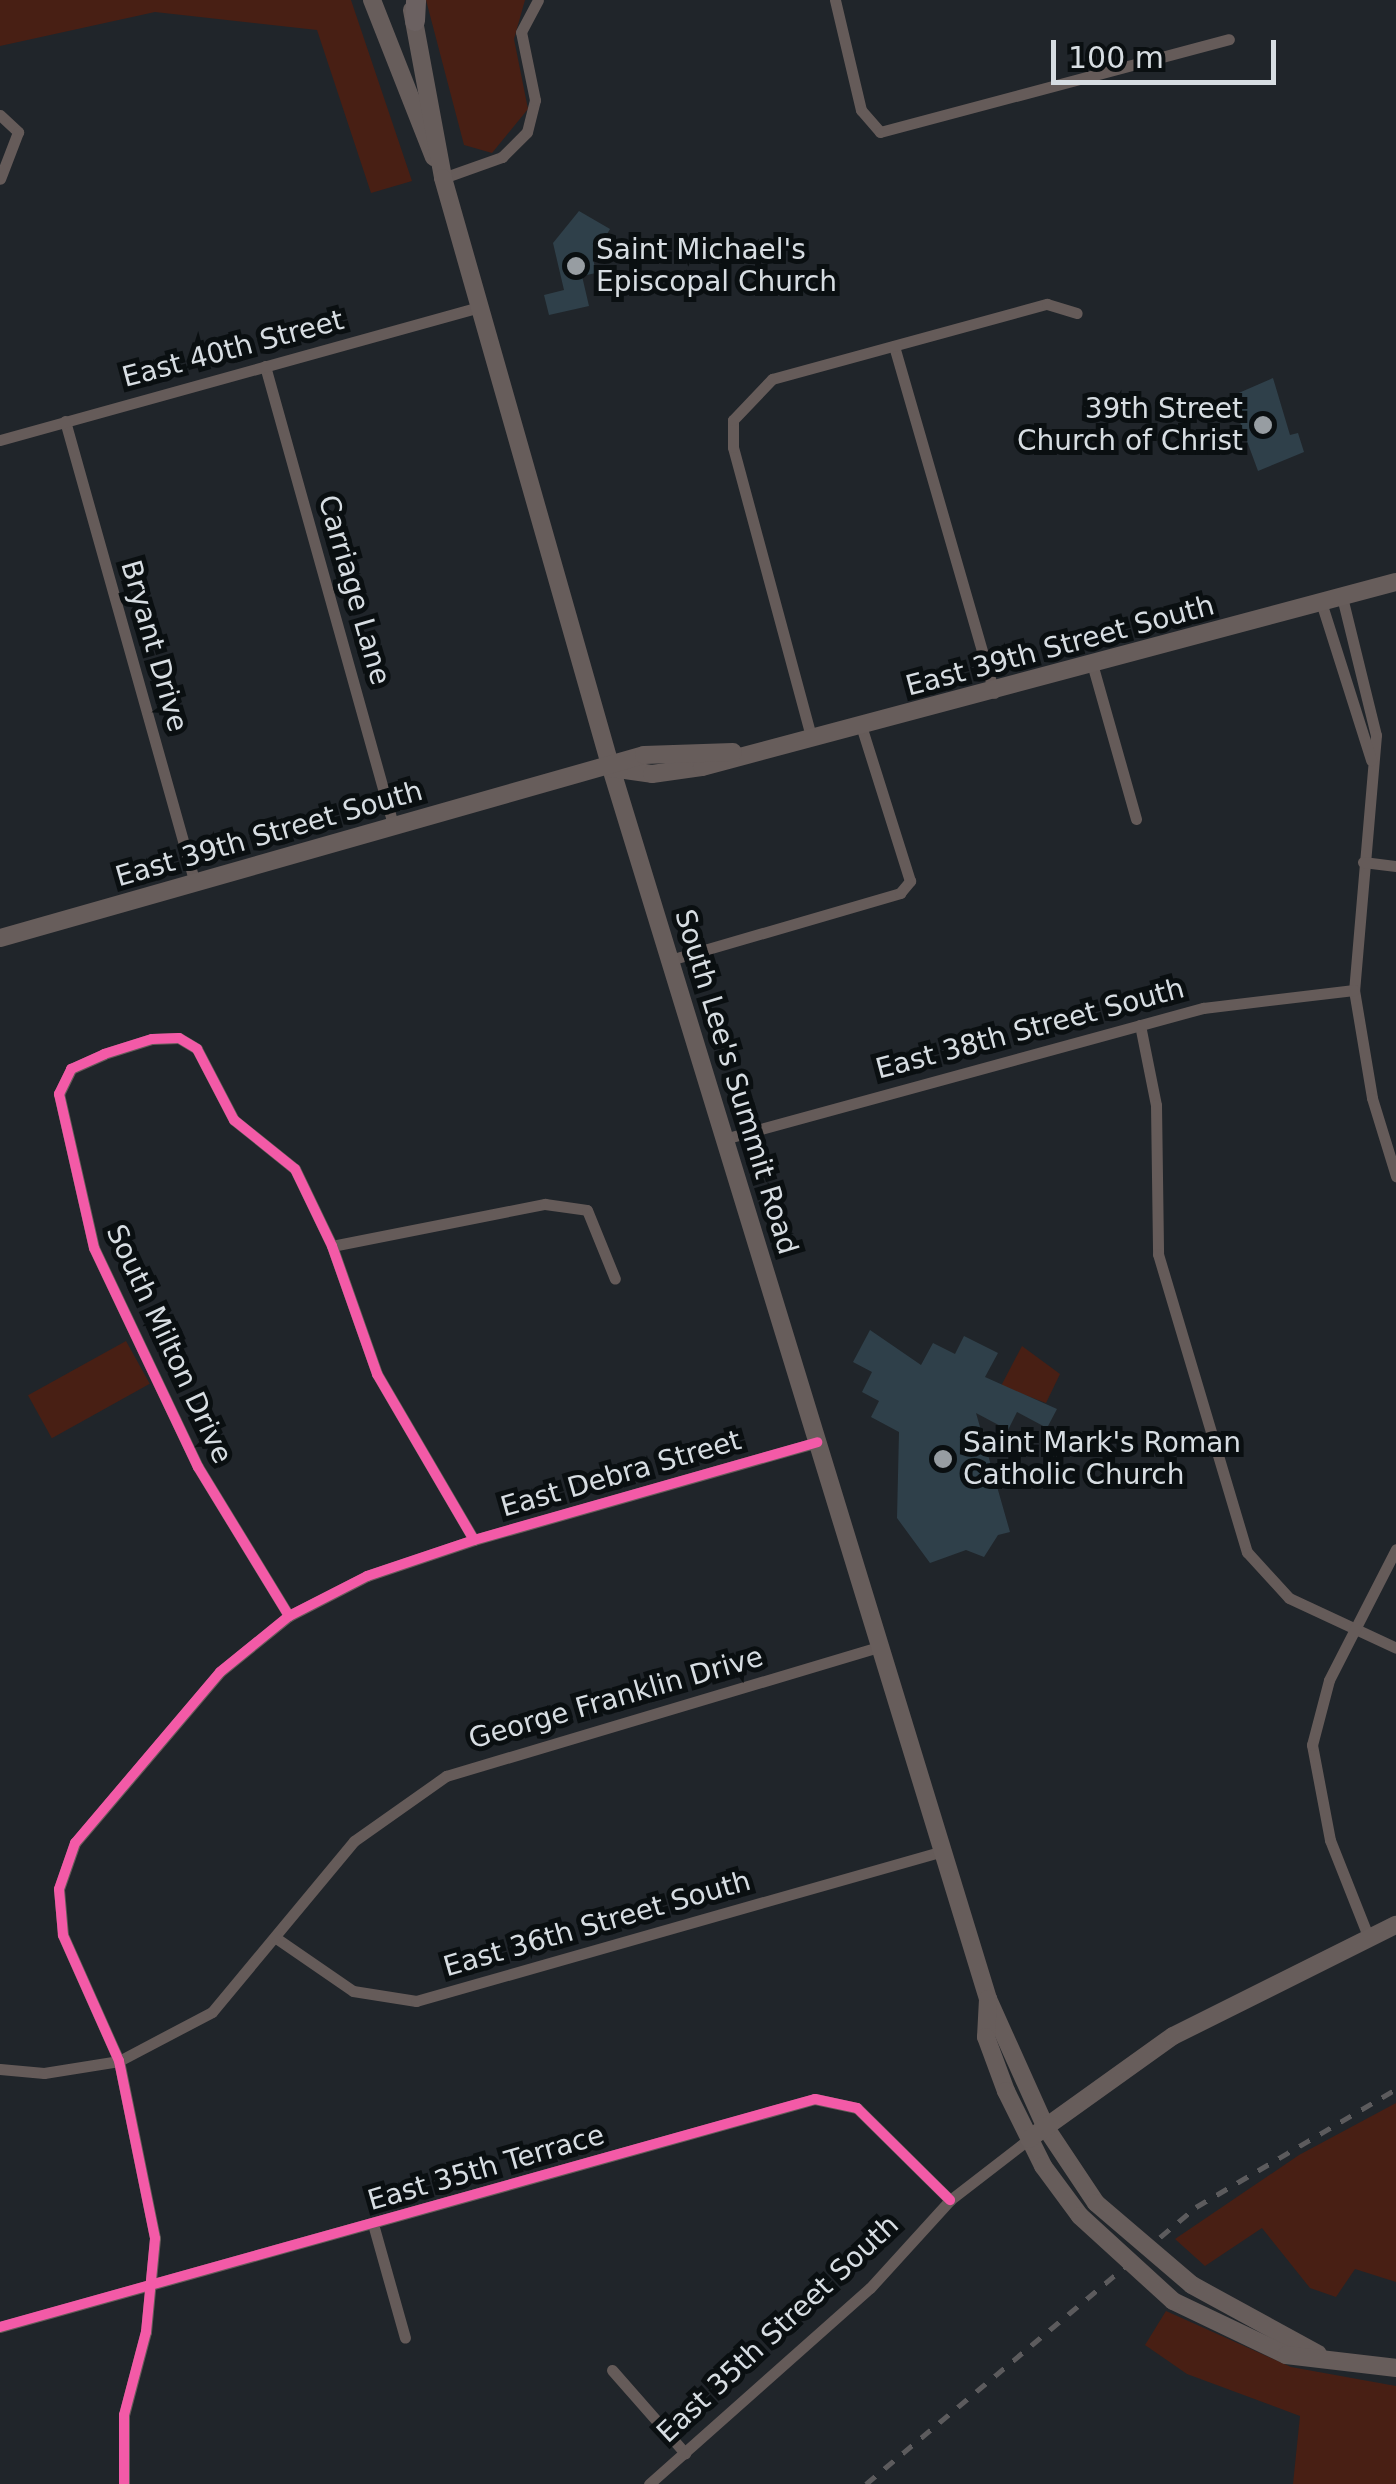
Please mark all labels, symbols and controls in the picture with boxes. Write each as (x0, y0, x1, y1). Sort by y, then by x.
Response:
scale bar (1056, 20, 1281, 82)
text: 100 m (1068, 40, 1164, 75)
place label: Saint Michael's Episcopal Church (596, 233, 837, 299)
marker: Saint Michael's Episcopal Church (565, 255, 587, 277)
street label: East 40th Street (119, 303, 347, 395)
place label: 39th Street Church of Christ (1017, 392, 1243, 458)
marker: 39th Street Church of Christ (1252, 414, 1274, 436)
street label: Carriage Lane (311, 491, 397, 689)
street label: Bryant Drive (113, 556, 195, 736)
street label: East 39th Street South (902, 589, 1218, 703)
street label: East 39th Street South (112, 774, 426, 894)
street label: South Lee's Summit Road (667, 905, 805, 1259)
street label: East 38th Street South (872, 972, 1188, 1086)
street label: South Milton Drive (99, 1219, 239, 1469)
street label: East Debra Street (497, 1424, 745, 1524)
place label: Saint Mark's Roman Catholic Church (963, 1426, 1241, 1492)
marker: Saint Mark's Roman Catholic Church (932, 1448, 954, 1470)
street label: George Franklin Drive (465, 1640, 767, 1756)
street label: East 36th Street South (440, 1864, 754, 1984)
street label: East 35th Terrace (364, 2118, 608, 2218)
street label: East 35th Street South (650, 2208, 906, 2450)

